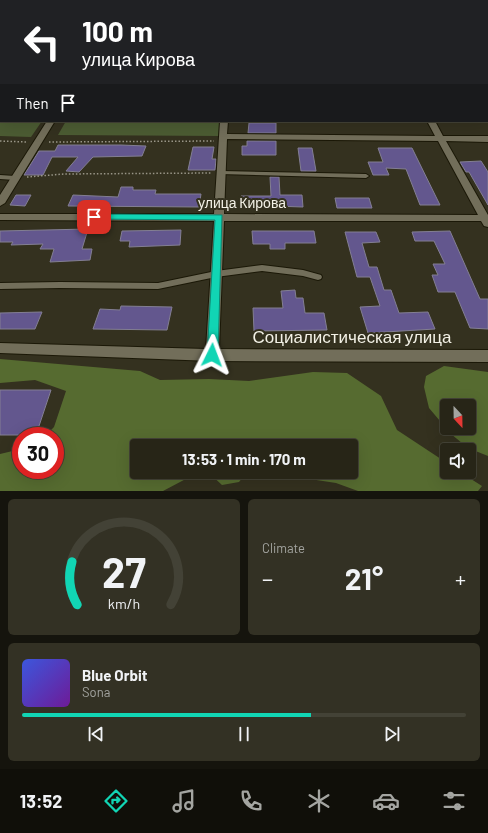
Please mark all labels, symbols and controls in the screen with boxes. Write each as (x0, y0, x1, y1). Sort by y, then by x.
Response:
text: 100 m (82, 14, 153, 48)
icon: left (16, 16, 68, 68)
text: улица Кирова (82, 48, 195, 70)
icon: arrive (57, 92, 79, 114)
text: Then (16, 94, 49, 112)
street label: улица Кирова (198, 194, 286, 211)
pin (77, 200, 111, 234)
icon: arrive (83, 206, 105, 228)
street label: Социалистическая улица (252, 326, 452, 346)
position arrow (191, 334, 233, 376)
north arrow (440, 399, 476, 435)
map controls (440, 399, 476, 479)
speed limit sign: 30 (12, 427, 64, 479)
button: sound (440, 443, 476, 479)
text: 13:53 · 1 min · 170 m (182, 450, 306, 468)
text: Climate (262, 540, 305, 556)
text: 27 (102, 546, 146, 596)
text: 21° (345, 560, 383, 596)
text: − (262, 565, 273, 591)
text: + (455, 565, 466, 591)
text: km/h (108, 595, 140, 612)
text: Blue Orbit (82, 666, 147, 684)
text: Sona (82, 684, 110, 700)
icon: previous (85, 723, 107, 745)
icon: pause (233, 723, 255, 745)
icon: next (381, 723, 403, 745)
icon: directions (102, 787, 130, 815)
icon: music (170, 787, 198, 815)
icon: phone (237, 787, 265, 815)
icon: climate (305, 787, 333, 815)
icon: car (372, 787, 400, 815)
icon: filters (440, 787, 468, 815)
text: 13:52 (20, 790, 62, 812)

